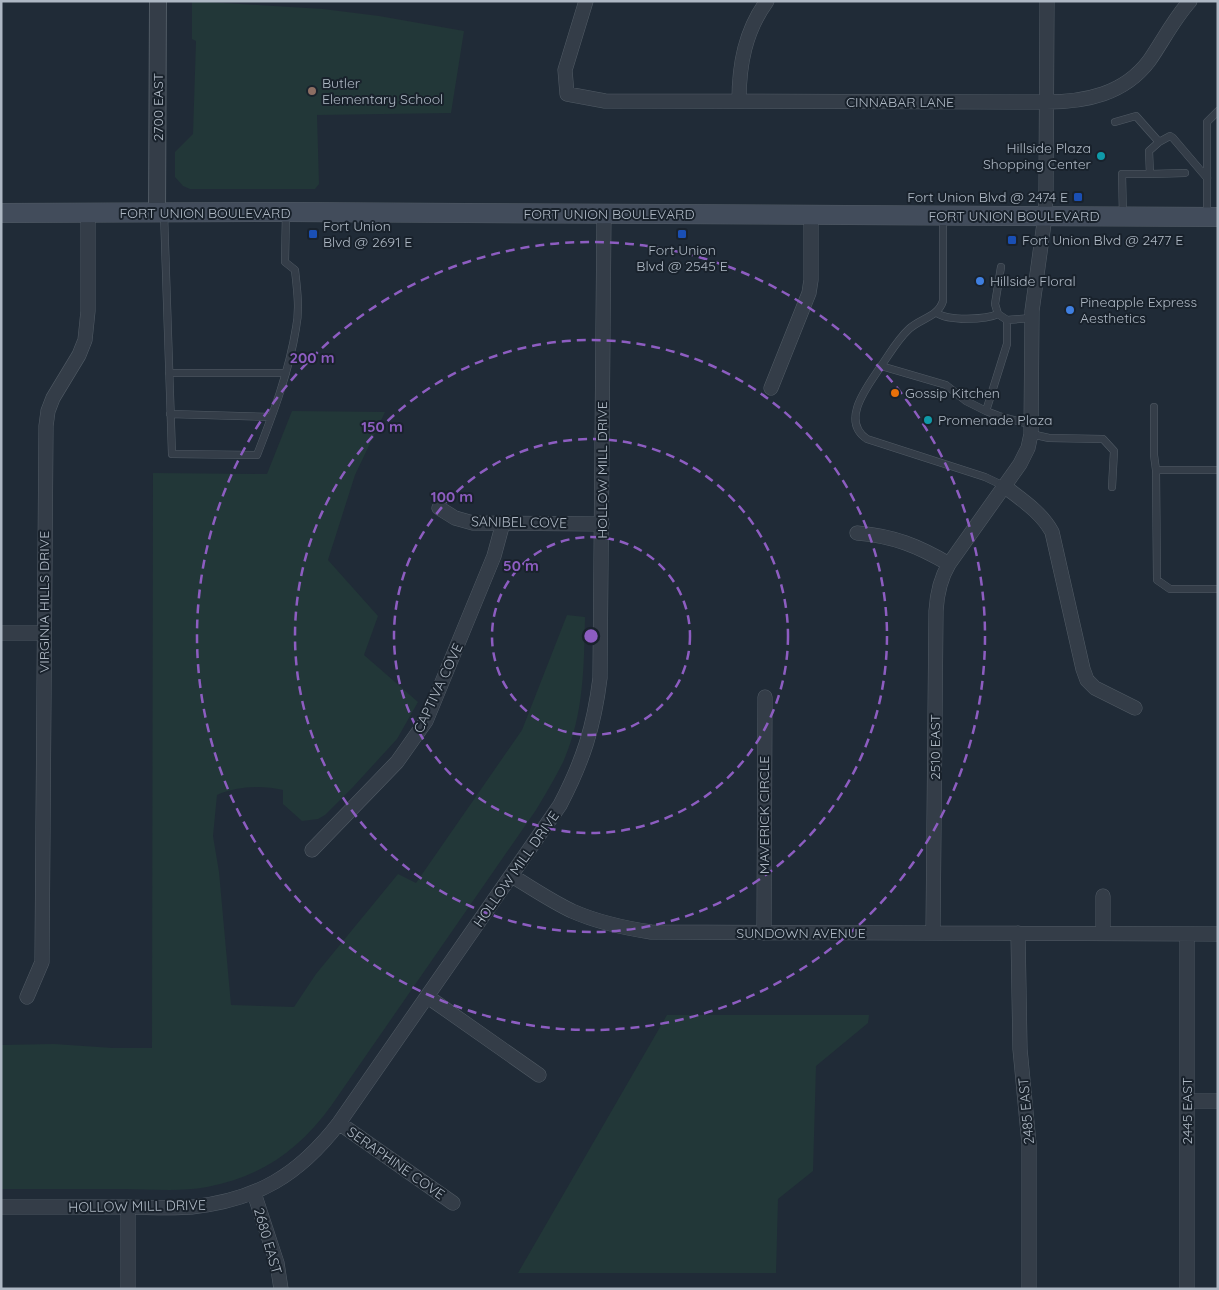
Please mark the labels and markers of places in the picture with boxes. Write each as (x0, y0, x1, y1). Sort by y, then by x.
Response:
place label: Butler Elementary School (322, 74, 443, 108)
marker: Butler Elementary School (306, 85, 318, 97)
place label: Hillside Plaza Shopping Center (983, 139, 1092, 173)
marker: Hillside Plaza Shopping Center (1095, 150, 1107, 162)
place label: Fort Union Blvd @ 2474 E (907, 188, 1068, 206)
marker: Fort Union Blvd @ 2474 E (1072, 191, 1084, 203)
place label: Fort Union Blvd @ 2691 E (323, 217, 412, 251)
marker: Fort Union Blvd @ 2691 E (307, 228, 319, 240)
marker: Fort Union Blvd @ 2545 E (676, 228, 688, 240)
place label: Fort Union Blvd @ 2477 E (1022, 231, 1183, 249)
marker: Fort Union Blvd @ 2477 E (1006, 234, 1018, 246)
place label: Fort Union Blvd @ 2545 E (636, 241, 728, 275)
place label: Hillside Floral (990, 272, 1076, 290)
marker: Hillside Floral (974, 275, 986, 287)
place label: Pineapple Express Aesthetics (1080, 293, 1197, 327)
marker: Pineapple Express Aesthetics (1064, 304, 1076, 316)
place label: Gossip Kitchen (905, 384, 1000, 402)
marker: Gossip Kitchen (889, 387, 901, 399)
place label: Promenade Plaza (938, 411, 1053, 429)
marker: Promenade Plaza (922, 414, 934, 426)
centre of rings (582, 627, 600, 645)

